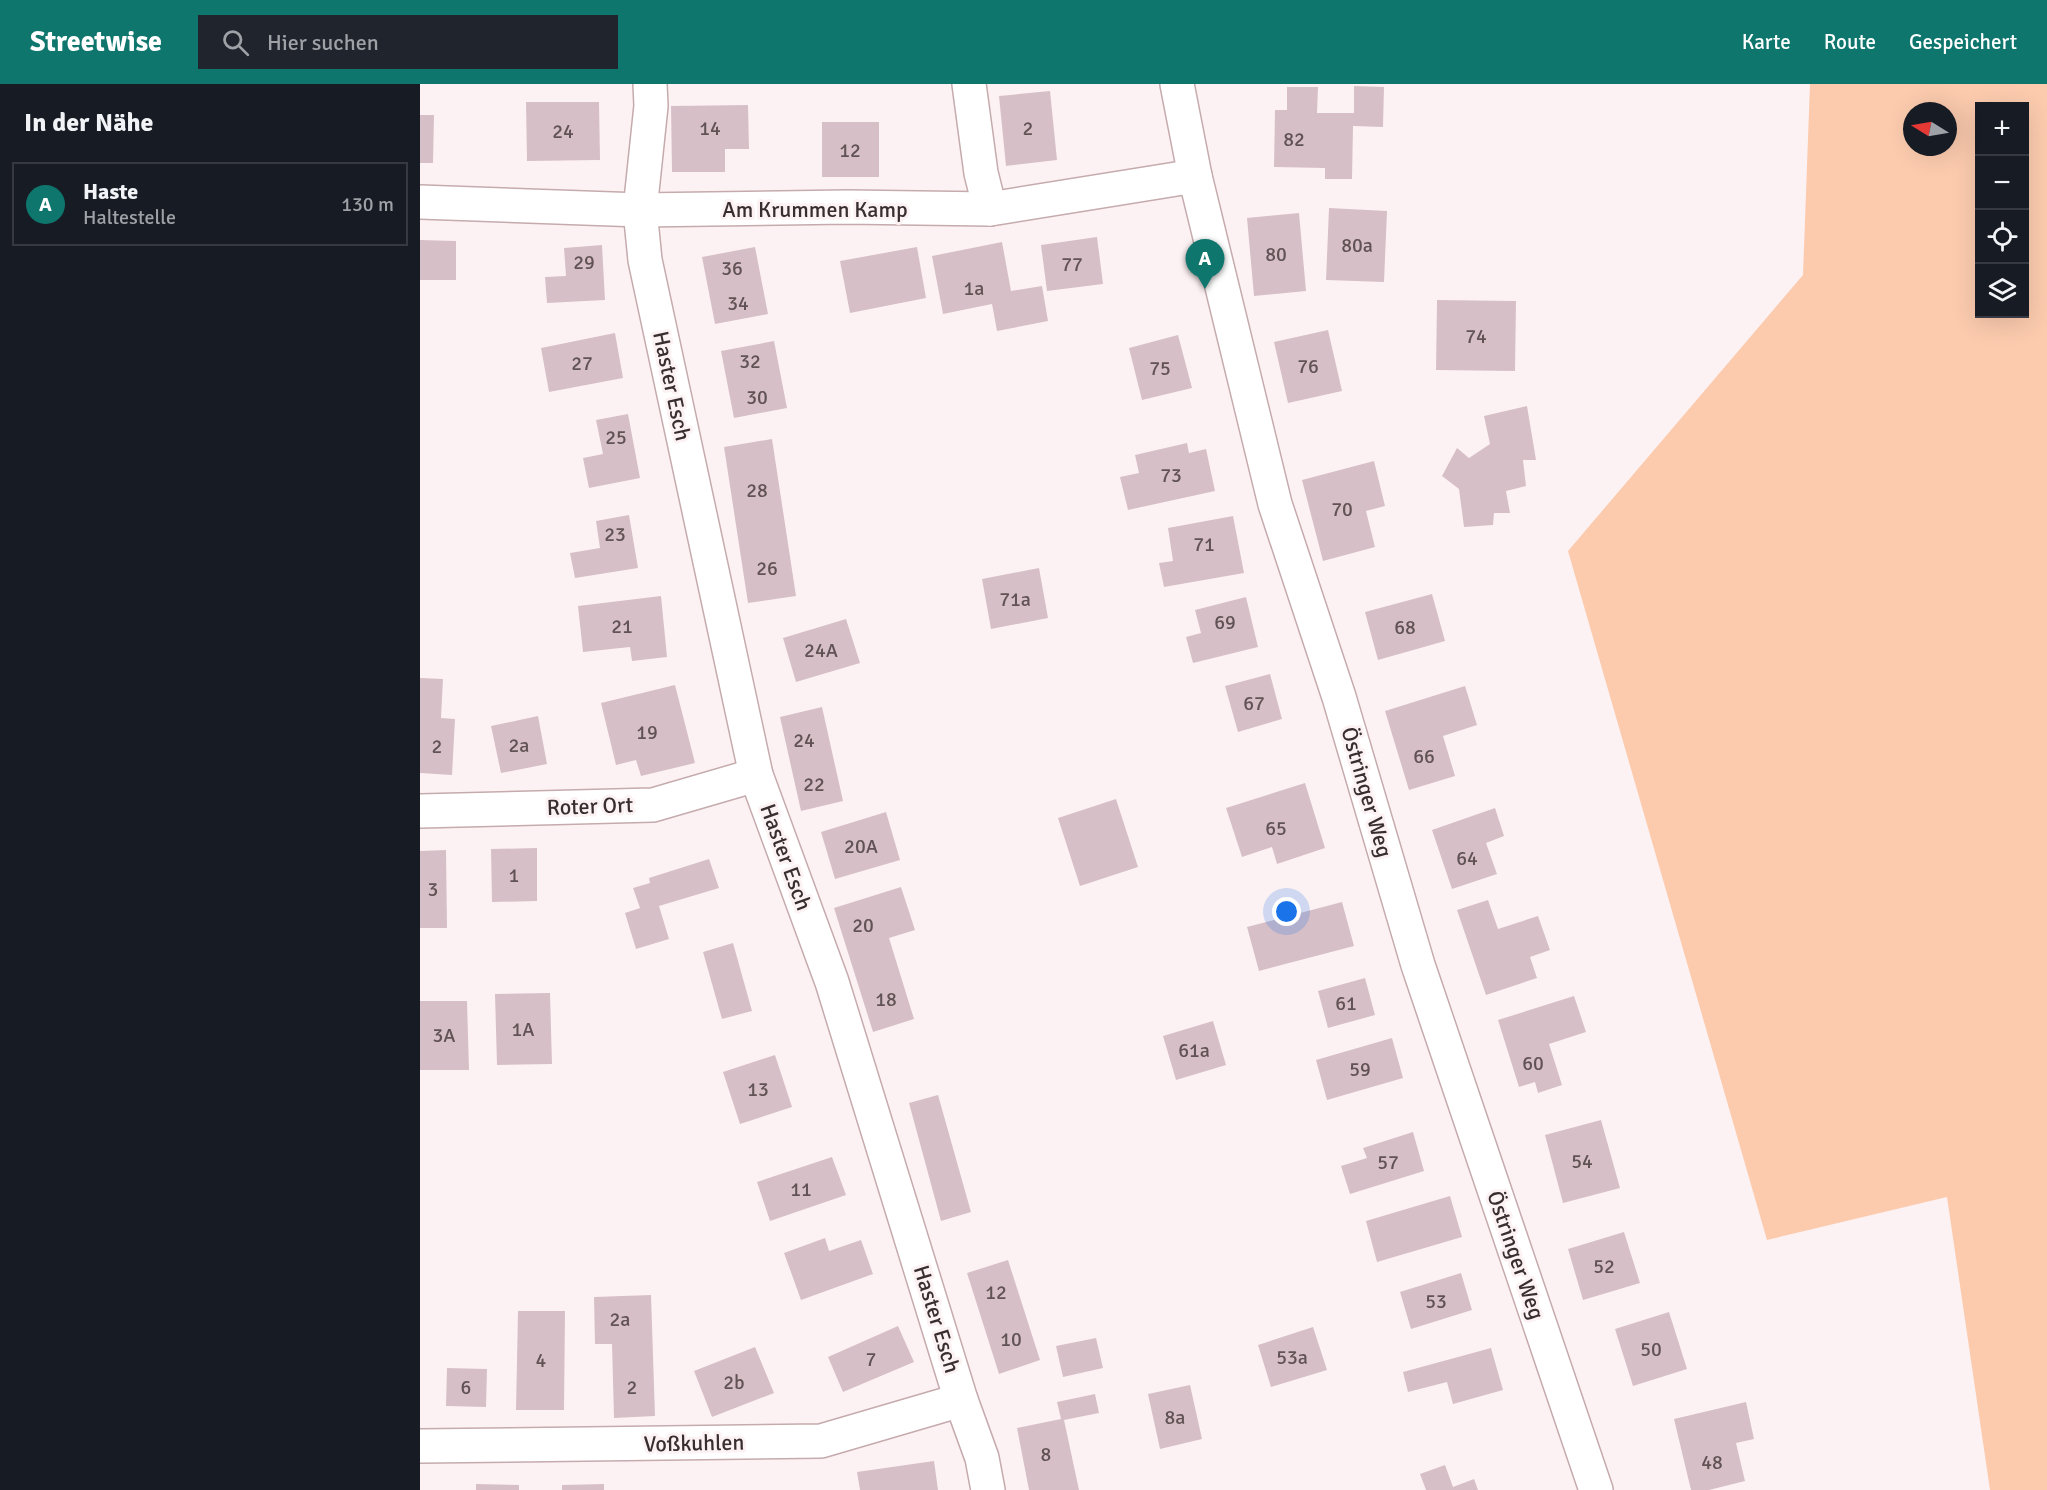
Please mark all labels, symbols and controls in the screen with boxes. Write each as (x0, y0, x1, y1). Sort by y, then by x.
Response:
search box (198, 15, 618, 69)
text: Streetwise (30, 25, 162, 59)
icon: search (219, 26, 252, 59)
text: Hier suchen (267, 29, 379, 56)
text: Karte (1742, 29, 1791, 55)
text: Route (1824, 29, 1876, 55)
text: Gespeichert (1909, 29, 2017, 55)
north arrow (1903, 102, 1957, 156)
map controls (1975, 102, 2029, 318)
button: + (1975, 102, 2029, 156)
text: In der Nähe (24, 107, 154, 139)
house number: 14 (699, 116, 721, 141)
house number: 2 (1023, 116, 1033, 141)
house number: 24 (552, 119, 574, 144)
house number: 82 (1283, 127, 1305, 152)
house number: 12 (839, 138, 861, 163)
button: − (1975, 156, 2029, 210)
text: Haste (83, 178, 138, 205)
text: A (39, 192, 52, 217)
text: 130 m (341, 192, 394, 217)
street label: Am Krummen Kamp (722, 196, 908, 223)
text: Haltestelle (83, 205, 176, 230)
button: locate (1975, 210, 2029, 264)
house number: 80a (1341, 233, 1373, 258)
pin: A (1186, 240, 1224, 289)
house number: 80 (1265, 242, 1287, 267)
house number: 29 (573, 250, 595, 275)
house number: 77 (1061, 252, 1083, 277)
house number: 36 (721, 256, 743, 281)
button: layers (1975, 264, 2029, 318)
house number: 1a (964, 276, 984, 301)
house number: 34 (727, 291, 749, 316)
house number: 74 (1465, 324, 1487, 349)
street label: Haster Esch (647, 329, 697, 443)
house number: 32 (739, 349, 761, 374)
house number: 27 (571, 351, 593, 376)
house number: 76 (1297, 354, 1319, 379)
house number: 75 (1149, 356, 1171, 381)
house number: 30 (746, 385, 768, 410)
house number: 25 (605, 425, 627, 450)
house number: 73 (1160, 463, 1182, 488)
house number: 28 (746, 478, 768, 503)
house number: 70 (1331, 497, 1353, 522)
house number: 23 (604, 522, 626, 547)
house number: 71 (1193, 532, 1215, 557)
house number: 26 (756, 556, 778, 581)
house number: 71a (999, 587, 1031, 612)
house number: 69 (1214, 610, 1236, 635)
house number: 21 (611, 614, 633, 639)
house number: 68 (1394, 615, 1416, 640)
house number: 24A (804, 638, 838, 663)
house number: 67 (1243, 691, 1265, 716)
house number: 19 (636, 720, 658, 745)
street label: Östringer Weg (1336, 724, 1398, 860)
house number: 24 (793, 728, 815, 753)
house number: 2a (509, 733, 529, 758)
house number: 2 (432, 734, 442, 759)
house number: 66 (1413, 744, 1435, 769)
house number: 22 (803, 772, 825, 797)
street label: Roter Ort (546, 791, 634, 821)
street label: Haster Esch (754, 800, 818, 914)
house number: 65 (1265, 816, 1287, 841)
house number: 20A (844, 834, 878, 859)
house number: 64 (1456, 846, 1478, 871)
house number: 1 (509, 863, 519, 888)
house number: 3 (428, 877, 438, 902)
your location (1272, 897, 1301, 926)
house number: 20 (852, 913, 874, 938)
house number: 18 (875, 987, 897, 1012)
house number: 61 (1335, 991, 1357, 1016)
house number: 1A (511, 1017, 535, 1042)
house number: 3A (432, 1023, 456, 1048)
house number: 61a (1178, 1038, 1210, 1063)
house number: 60 (1522, 1051, 1544, 1076)
house number: 59 (1349, 1057, 1371, 1082)
house number: 13 (747, 1077, 769, 1102)
house number: 54 (1571, 1149, 1593, 1174)
house number: 57 (1377, 1150, 1399, 1175)
house number: 11 (790, 1177, 812, 1202)
street label: Östringer Weg (1481, 1187, 1551, 1323)
house number: 52 (1593, 1254, 1615, 1279)
street label: Haster Esch (908, 1262, 966, 1376)
house number: 12 (985, 1280, 1007, 1305)
house number: 53 (1425, 1289, 1447, 1314)
house number: 2a (610, 1307, 630, 1332)
house number: 10 (1000, 1327, 1022, 1352)
house number: 50 (1640, 1337, 1662, 1362)
house number: 53a (1276, 1345, 1308, 1370)
house number: 7 (866, 1347, 876, 1372)
house number: 4 (536, 1348, 547, 1373)
house number: 2b (723, 1370, 745, 1395)
house number: 6 (461, 1375, 471, 1400)
house number: 2 (627, 1375, 637, 1400)
house number: 8a (1165, 1405, 1185, 1430)
street label: Voßkuhlen (643, 1429, 745, 1457)
house number: 8 (1041, 1442, 1051, 1467)
house number: 48 (1701, 1450, 1723, 1475)

